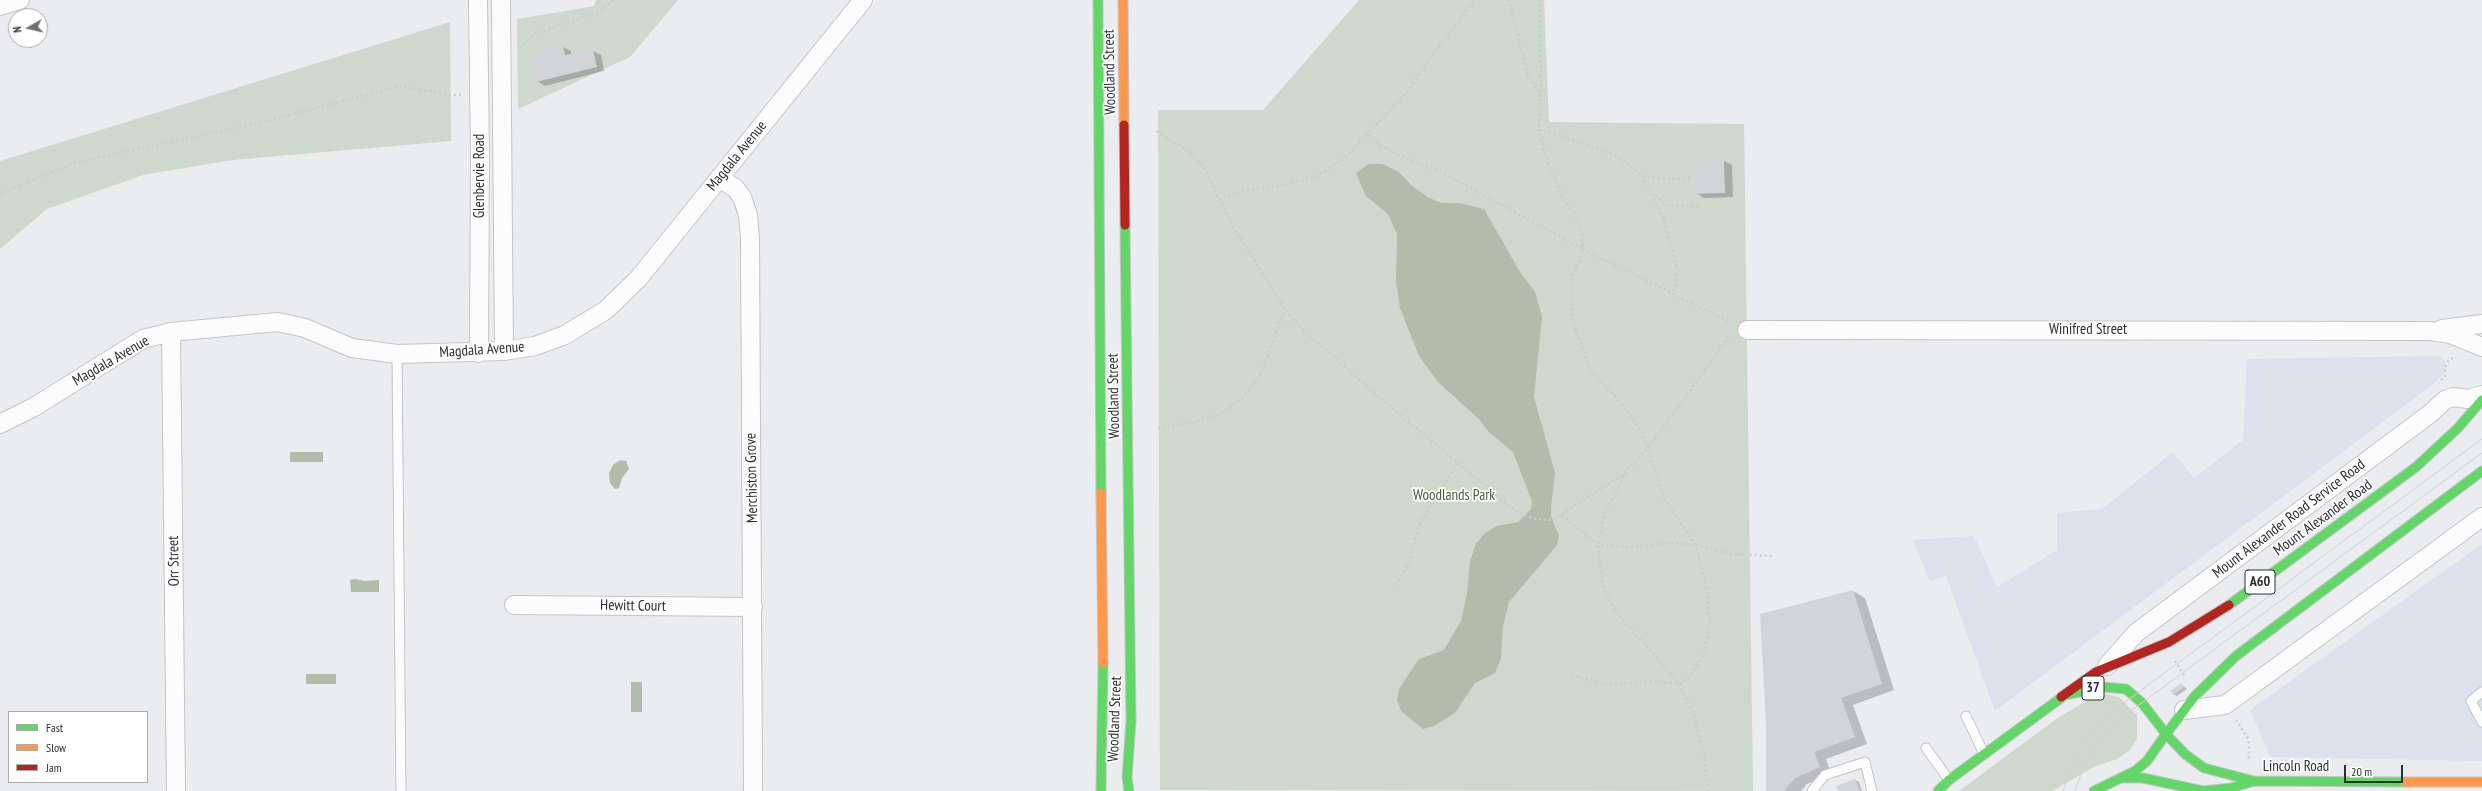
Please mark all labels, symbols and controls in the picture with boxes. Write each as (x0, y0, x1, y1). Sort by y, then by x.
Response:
north arrow (8, 8, 48, 48)
text: N (10, 26, 24, 33)
street label: Woodland Street (1100, 29, 1120, 115)
street label: Magdala Avenue (703, 117, 771, 195)
street label: Glenbervie Road (471, 134, 489, 218)
street label: Winifred Street (2049, 321, 2127, 339)
street label: Magdala Avenue (70, 332, 152, 390)
street label: Magdala Avenue (439, 338, 525, 362)
street label: Woodland Street (1104, 353, 1124, 439)
street label: Merchiston Grove (742, 433, 762, 523)
street label: Mount Alexander Road Service Road (2209, 456, 2369, 582)
street label: Mount Alexander Road (2270, 476, 2376, 560)
park label: Woodlands Park (1413, 487, 1495, 505)
street label: Orr Street (165, 536, 183, 586)
road number: A60 (2245, 570, 2275, 594)
street label: Hewitt Court (600, 596, 666, 616)
street label: Woodland Street (1105, 676, 1125, 762)
road number: 37 (2082, 676, 2104, 700)
legend (8, 711, 148, 783)
text: Fast (46, 720, 63, 735)
text: Slow (46, 740, 66, 755)
scale bar (2346, 757, 2405, 783)
street label: Lincoln Road (2263, 758, 2329, 776)
text: Jam (46, 760, 62, 775)
text: 20 m (2351, 764, 2372, 779)

